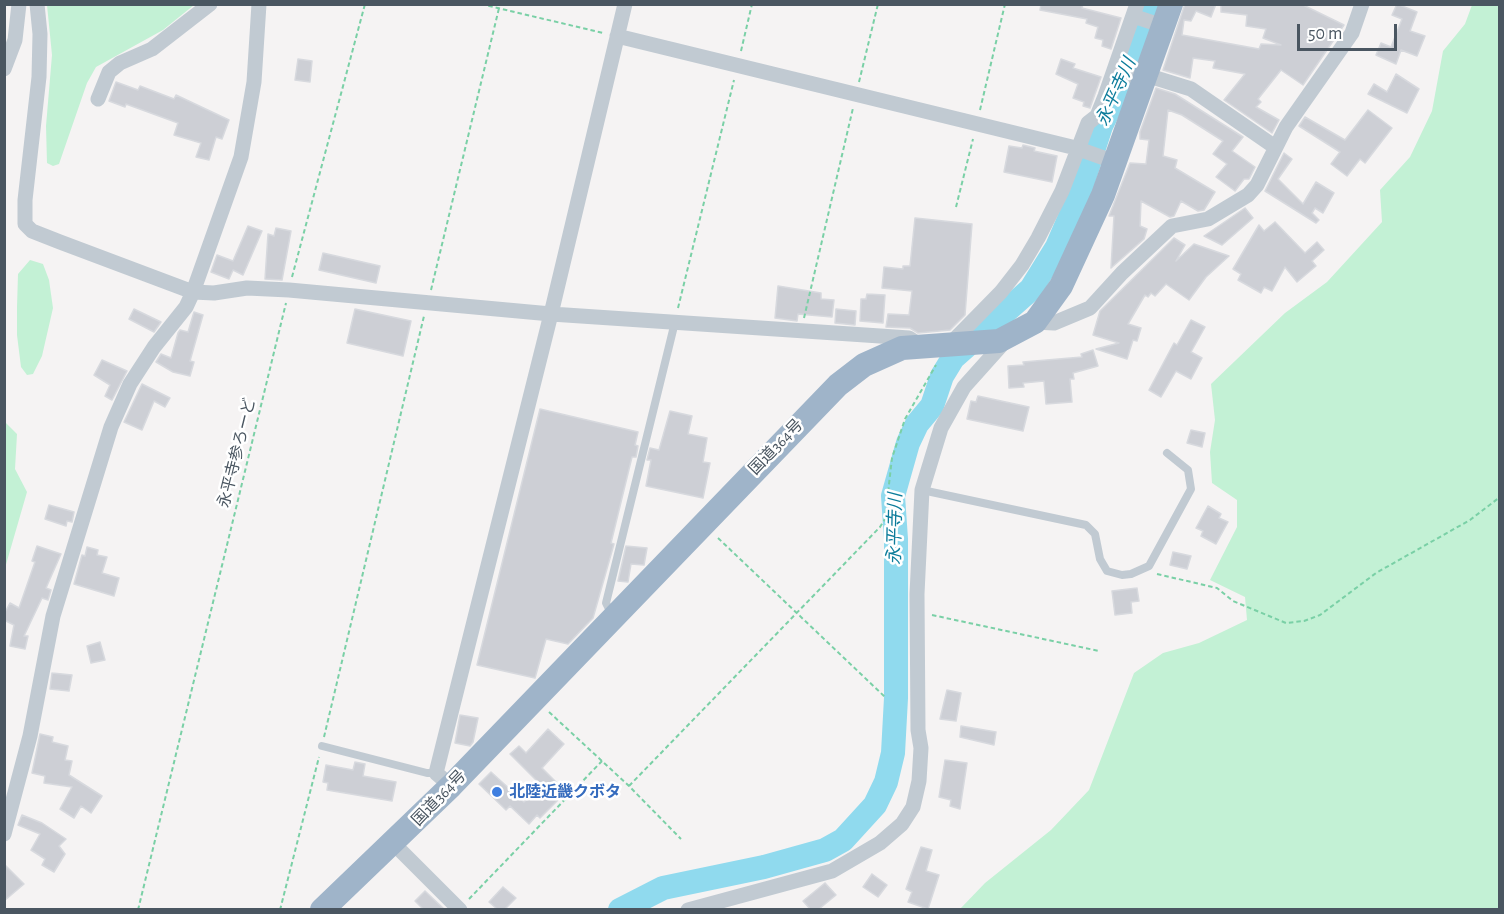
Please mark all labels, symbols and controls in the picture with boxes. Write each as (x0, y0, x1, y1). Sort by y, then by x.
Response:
scale bar (1300, 12, 1400, 50)
text: 50 m (1308, 25, 1342, 43)
water label: 永平寺川 (1091, 55, 1141, 129)
street label: 永平寺参ろーど (214, 396, 260, 510)
street label: 国道364号 (745, 415, 807, 479)
water label: 永平寺川 (884, 493, 906, 565)
street label: 国道364号 (408, 766, 470, 830)
place label: 北陸近畿クボタ (509, 782, 621, 802)
marker: 北陸近畿クボタ (490, 785, 504, 799)

